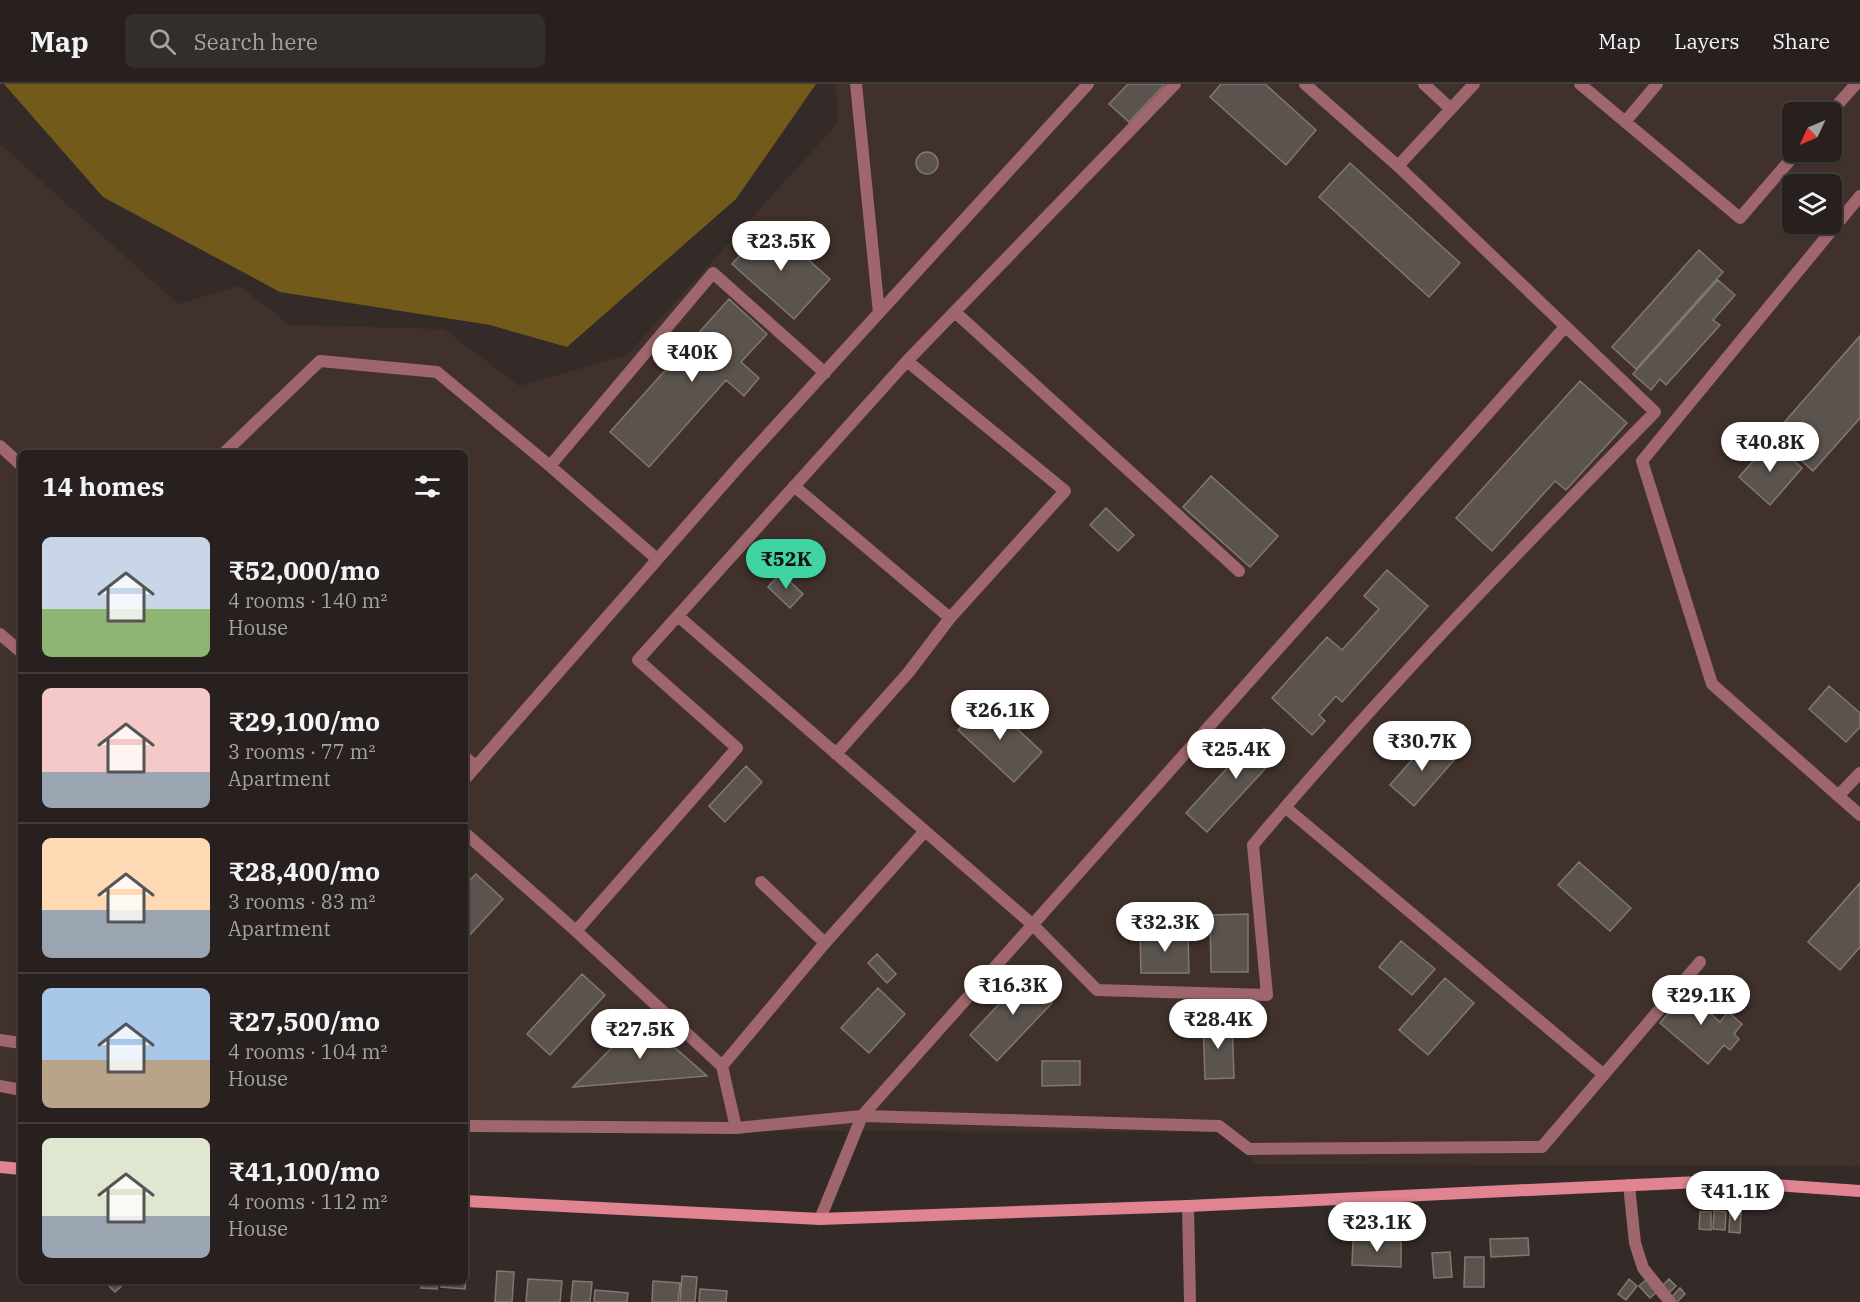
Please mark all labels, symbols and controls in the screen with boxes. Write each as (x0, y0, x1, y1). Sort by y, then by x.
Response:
search box (125, 14, 545, 68)
text: Map (30, 23, 89, 60)
icon: search (146, 25, 179, 58)
text: Search here (194, 27, 318, 56)
text: Map (1598, 27, 1641, 55)
text: Layers (1674, 27, 1740, 55)
text: Share (1773, 27, 1830, 55)
north arrow (1782, 102, 1842, 162)
map controls (1782, 102, 1842, 234)
button: layers (1782, 174, 1842, 234)
pin: ₹23.5K (732, 221, 830, 272)
text: ₹23.5K (746, 227, 816, 254)
pin: ₹40K (656, 332, 728, 383)
text: ₹40K (666, 338, 718, 365)
pin: ₹40.8K (1721, 422, 1819, 473)
text: ₹40.8K (1735, 428, 1805, 455)
text: 14 homes (42, 469, 164, 503)
icon: filters (411, 470, 444, 503)
pin: ₹52K (750, 539, 822, 590)
text: ₹52K (760, 545, 812, 572)
text: ₹52,000/mo (228, 553, 380, 587)
icon: home (90, 561, 162, 633)
text: 4 rooms · 140 m² (228, 587, 387, 614)
text: House (228, 614, 288, 641)
pin: ₹26.1K (951, 690, 1049, 741)
text: ₹26.1K (965, 696, 1035, 723)
text: ₹29,100/mo (228, 704, 380, 738)
icon: home (90, 712, 162, 784)
pin: ₹30.7K (1373, 721, 1471, 772)
text: ₹30.7K (1387, 727, 1457, 754)
pin: ₹25.4K (1187, 729, 1285, 780)
text: ₹25.4K (1201, 735, 1271, 762)
text: 3 rooms · 77 m² (228, 738, 375, 765)
text: Apartment (228, 765, 331, 792)
text: ₹28,400/mo (228, 854, 380, 888)
icon: home (90, 862, 162, 934)
text: 3 rooms · 83 m² (228, 888, 375, 915)
pin: ₹32.3K (1116, 902, 1214, 953)
text: ₹32.3K (1130, 908, 1200, 935)
text: Apartment (228, 915, 331, 942)
pin: ₹16.3K (964, 965, 1062, 1016)
text: ₹16.3K (978, 971, 1048, 998)
pin: ₹29.1K (1652, 975, 1750, 1026)
text: ₹29.1K (1666, 981, 1736, 1008)
pin: ₹28.4K (1169, 999, 1267, 1050)
text: ₹27,500/mo (228, 1004, 380, 1038)
text: ₹28.4K (1183, 1005, 1253, 1032)
pin: ₹27.5K (591, 1009, 689, 1060)
icon: home (90, 1012, 162, 1084)
text: ₹27.5K (605, 1015, 675, 1042)
text: 4 rooms · 104 m² (228, 1038, 387, 1065)
text: House (228, 1065, 288, 1092)
text: ₹41,100/mo (228, 1154, 380, 1188)
icon: home (90, 1162, 162, 1234)
pin: ₹41.1K (1686, 1171, 1784, 1222)
text: ₹41.1K (1700, 1177, 1770, 1204)
text: 4 rooms · 112 m² (228, 1188, 387, 1215)
pin: ₹23.1K (1328, 1202, 1426, 1253)
text: ₹23.1K (1342, 1208, 1412, 1235)
text: House (228, 1215, 288, 1242)

